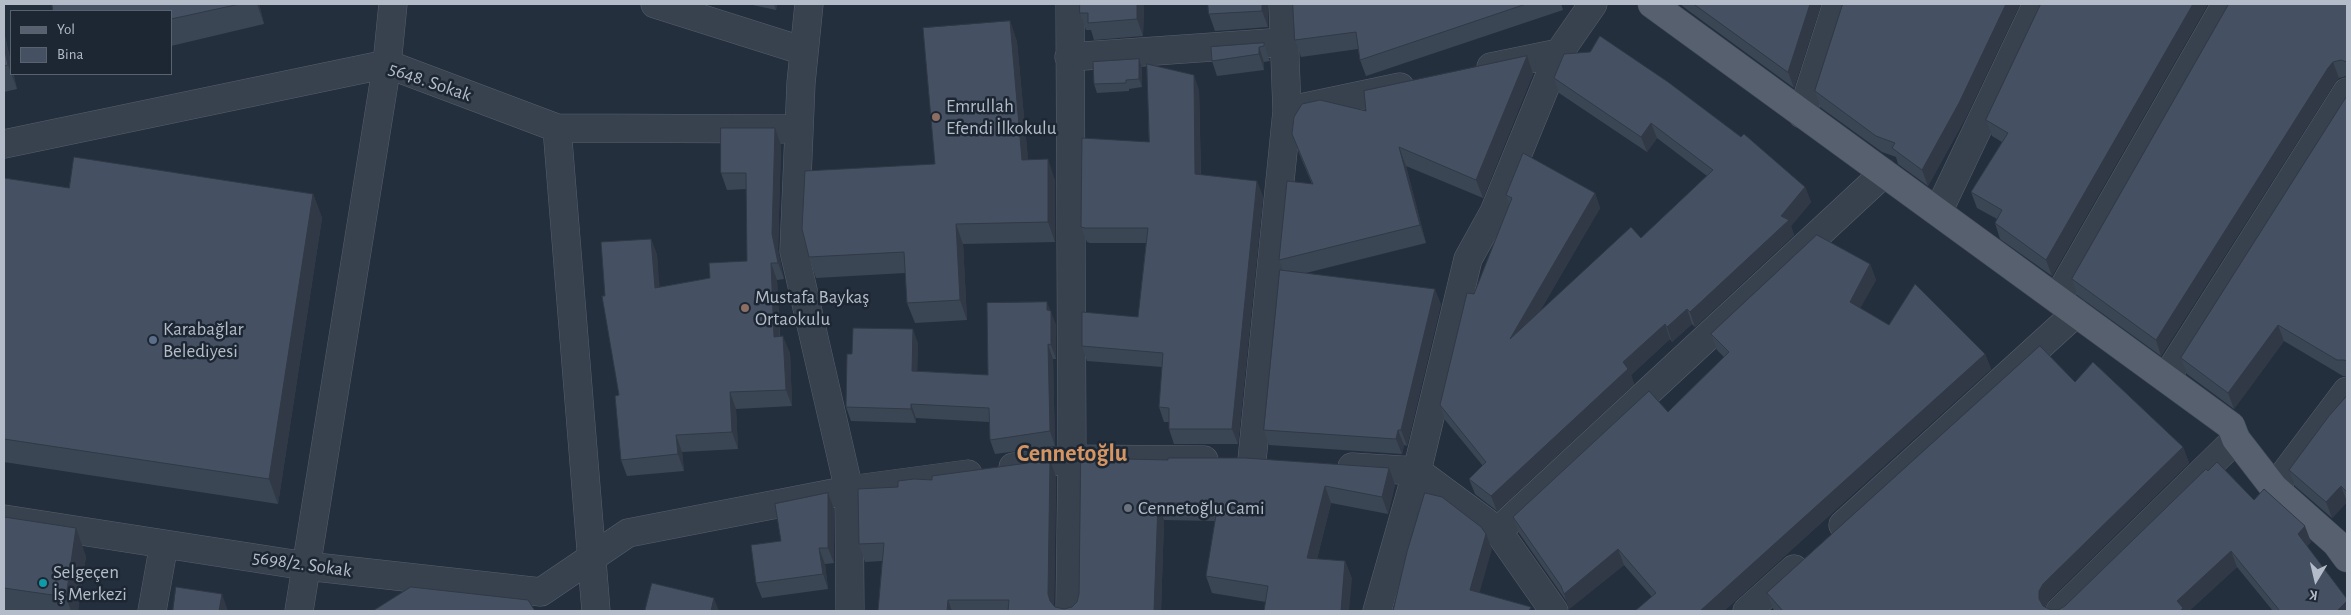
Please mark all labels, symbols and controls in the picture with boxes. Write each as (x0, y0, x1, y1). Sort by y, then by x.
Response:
legend (10, 10, 172, 75)
text: Yol (57, 22, 75, 37)
text: Bina (57, 47, 83, 62)
street label: 5648. Sokak (386, 57, 474, 107)
place label: Emrullah Efendi İlkokulu (946, 95, 1057, 139)
marker: Emrullah Efendi İlkokulu (930, 111, 942, 123)
place label: Mustafa Baykaş Ortaokulu (755, 286, 869, 330)
marker: Mustafa Baykaş Ortaokulu (739, 302, 751, 314)
place label: Karabağlar Belediyesi (163, 318, 244, 362)
marker: Karabağlar Belediyesi (147, 334, 159, 346)
district label: Cennetoğlu (1017, 440, 1127, 468)
place label: Cennetoğlu Cami (1138, 497, 1265, 519)
marker: Cennetoğlu Cami (1122, 502, 1134, 514)
street label: 5698/2. Sokak (251, 546, 353, 582)
north arrow (2291, 555, 2341, 605)
place label: Selgeçen İş Merkezi (53, 561, 127, 605)
marker: Selgeçen İş Merkezi (37, 577, 49, 589)
text: K (2309, 587, 2319, 602)

